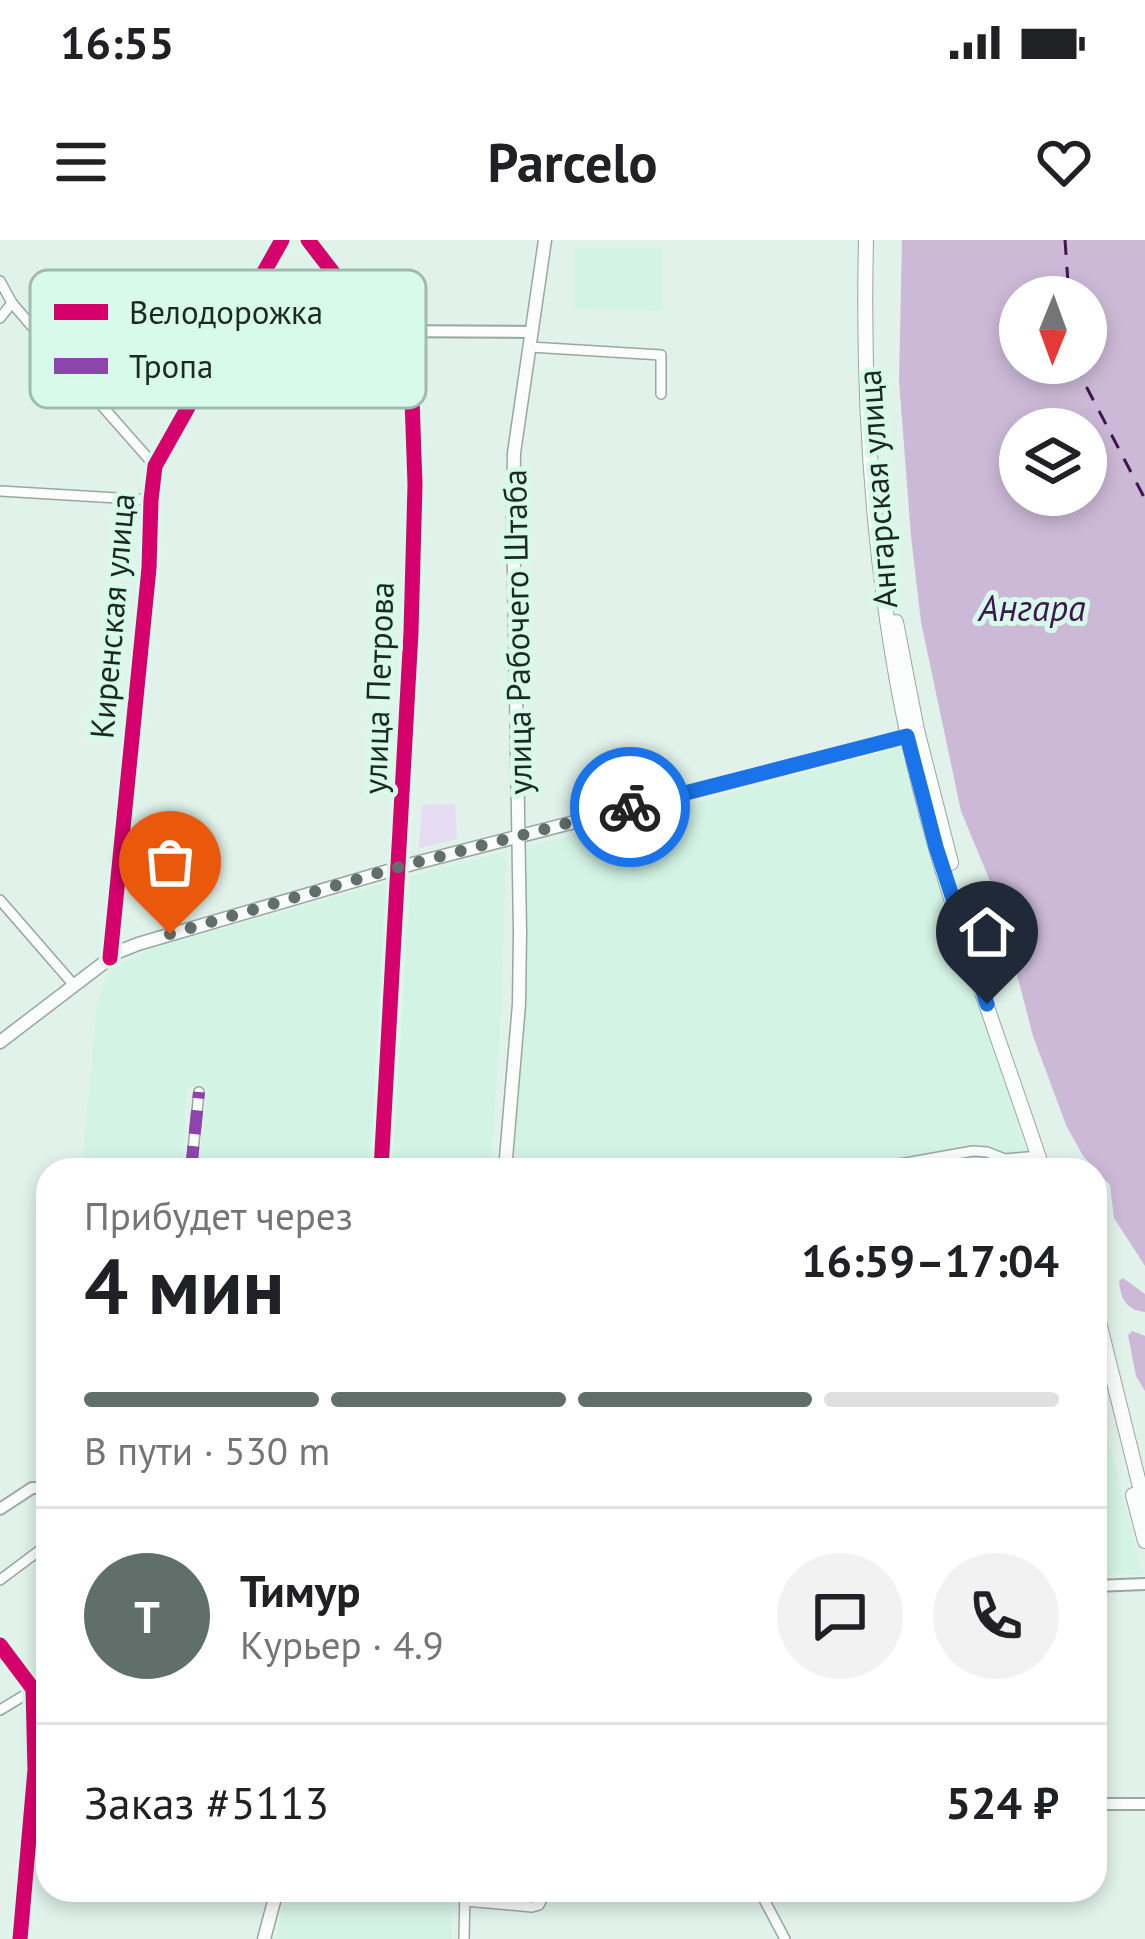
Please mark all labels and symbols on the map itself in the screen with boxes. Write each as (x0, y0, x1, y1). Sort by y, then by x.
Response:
legend (30, 270, 426, 408)
north arrow (999, 276, 1107, 384)
text: Велодорожка (129, 290, 323, 333)
text: Тропа (129, 344, 213, 387)
street label: Ангарская улица (847, 368, 906, 610)
street label: улица Рабочего Штаба (492, 469, 541, 795)
street label: Киренская улица (79, 492, 144, 740)
street label: улица Петрова (352, 581, 403, 795)
water label: Ангара (977, 584, 1086, 631)
courier (570, 747, 690, 867)
pin (119, 811, 221, 934)
pin (936, 881, 1038, 1004)

